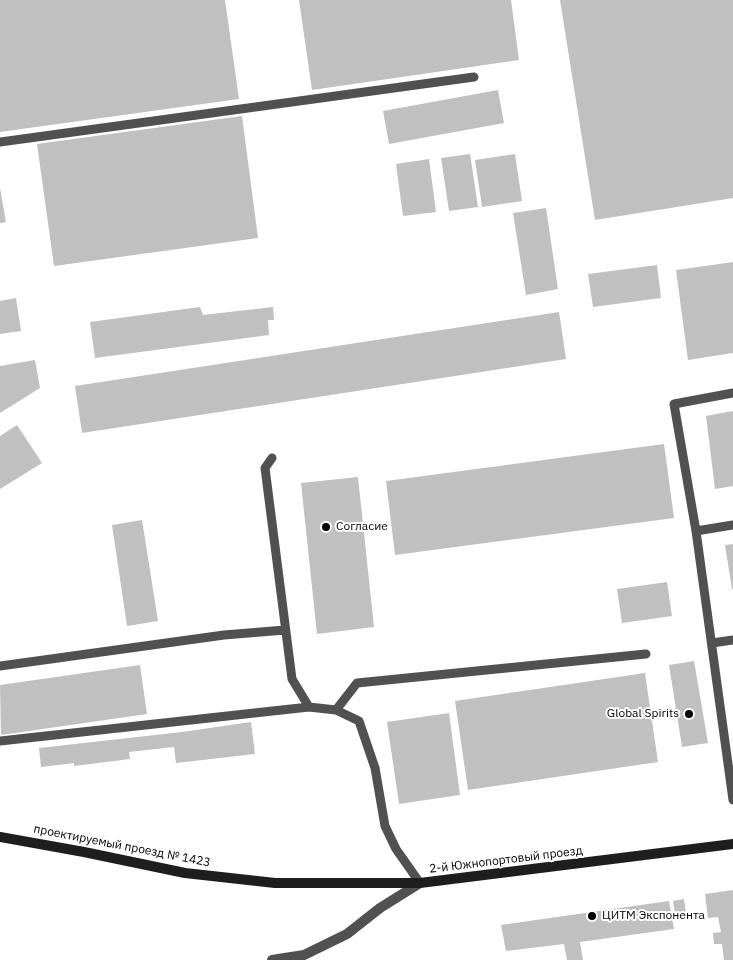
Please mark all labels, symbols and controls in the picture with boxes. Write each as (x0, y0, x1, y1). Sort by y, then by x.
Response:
place label: Согласие (336, 520, 388, 534)
marker: Согласие (320, 521, 332, 533)
place label: Global Spirits (607, 707, 679, 721)
marker: Global Spirits (683, 708, 695, 720)
street label: проектируемый проезд № 1423 (32, 822, 212, 870)
street label: 2-й Южнопортовый проезд (428, 843, 584, 877)
place label: ЦИТМ Экспонента (602, 909, 705, 923)
marker: ЦИТМ Экспонента (586, 910, 598, 922)

